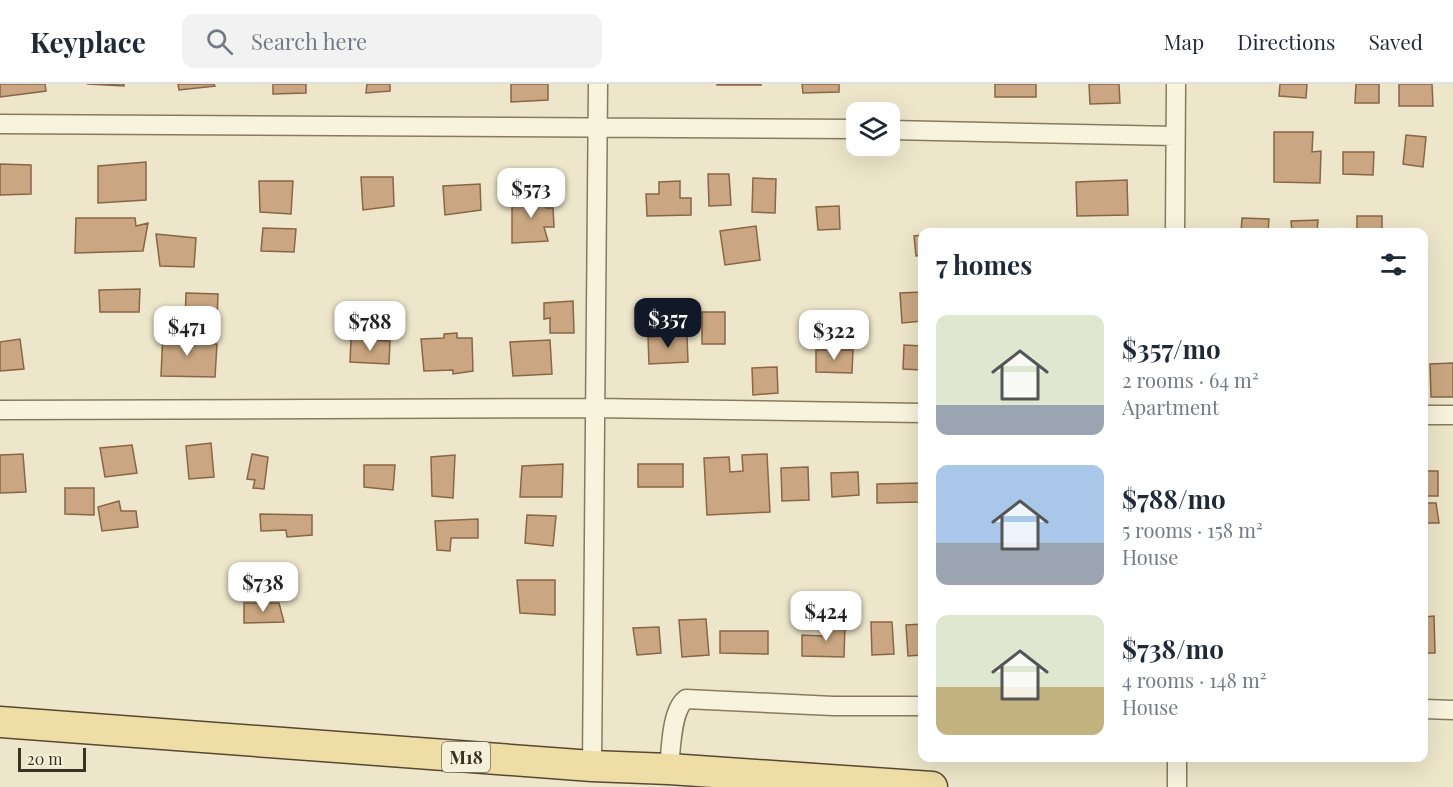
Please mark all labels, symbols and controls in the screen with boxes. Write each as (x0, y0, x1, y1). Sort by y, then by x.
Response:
search box (182, 14, 602, 68)
text: Keyplace (30, 23, 146, 60)
icon: search (203, 25, 236, 58)
text: Search here (251, 26, 367, 56)
text: Map (1163, 27, 1204, 55)
text: Directions (1237, 27, 1335, 55)
text: Saved (1368, 27, 1423, 55)
map controls (846, 102, 900, 156)
button: layers (846, 102, 900, 156)
pin: $573 (495, 168, 567, 219)
text: $573 (511, 174, 551, 201)
text: 7 homes (936, 247, 1032, 282)
icon: filters (1377, 248, 1410, 281)
pin: $357 (632, 298, 704, 349)
pin: $788 (334, 301, 406, 352)
text: $357 (648, 304, 688, 331)
pin: $471 (151, 306, 223, 357)
text: $788 (348, 307, 392, 334)
pin: $322 (798, 310, 870, 361)
text: $471 (168, 312, 206, 339)
text: $322 (813, 316, 855, 343)
text: $357/mo (1122, 331, 1221, 366)
icon: home (984, 339, 1056, 411)
text: 2 rooms · 64 m² (1122, 366, 1259, 393)
text: Apartment (1122, 393, 1219, 420)
text: $788/mo (1122, 481, 1226, 516)
icon: home (984, 489, 1056, 561)
text: 5 rooms · 158 m² (1122, 516, 1263, 543)
text: House (1122, 543, 1178, 570)
pin: $738 (227, 562, 299, 613)
text: $738 (242, 568, 284, 595)
pin: $424 (790, 591, 862, 642)
text: $424 (804, 597, 848, 624)
text: $738/mo (1122, 631, 1224, 666)
icon: home (984, 639, 1056, 711)
text: 4 rooms · 148 m² (1122, 666, 1266, 693)
text: House (1122, 693, 1178, 720)
road number: M18 (442, 742, 490, 772)
scale bar (18, 745, 86, 772)
text: 20 m (27, 748, 62, 769)

